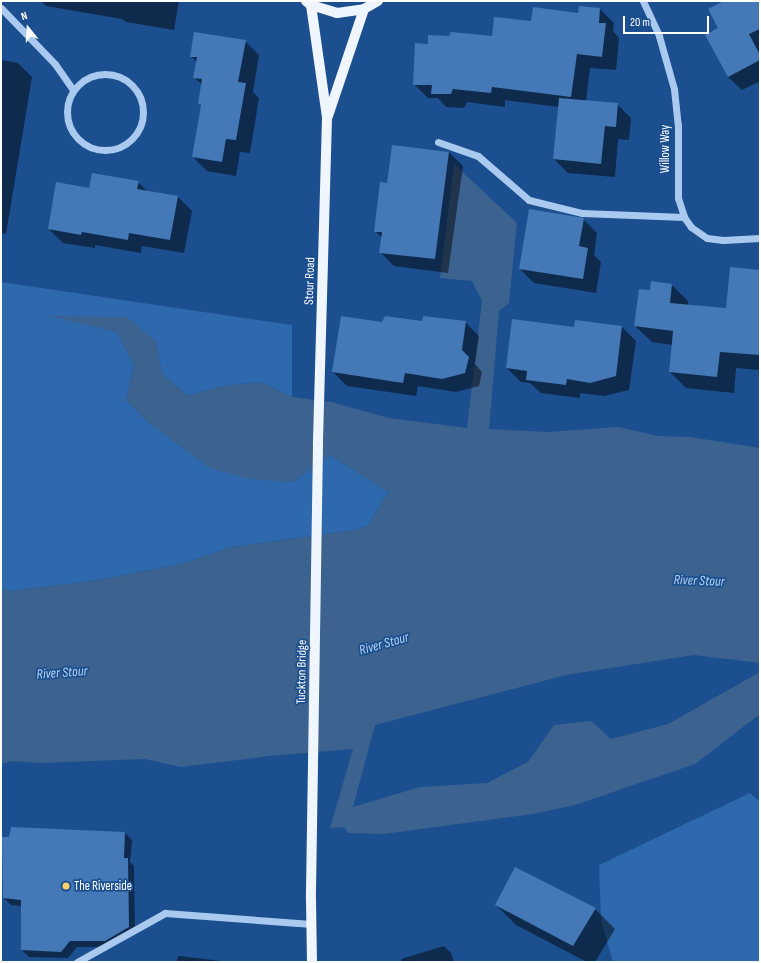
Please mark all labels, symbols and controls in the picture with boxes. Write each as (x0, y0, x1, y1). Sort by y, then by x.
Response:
north arrow (8, 8, 48, 48)
scale bar (625, 8, 711, 34)
text: N (19, 9, 29, 23)
text: 20 m (630, 15, 650, 30)
street label: Willow Way (657, 125, 673, 173)
street label: Stour Road (301, 257, 319, 305)
water label: River Stour (673, 572, 725, 590)
water label: River Stour (357, 629, 411, 659)
street label: Tuckton Bridge (294, 640, 310, 704)
water label: River Stour (36, 663, 88, 683)
place label: The Riverside (74, 878, 132, 894)
marker: The Riverside (61, 881, 71, 891)

